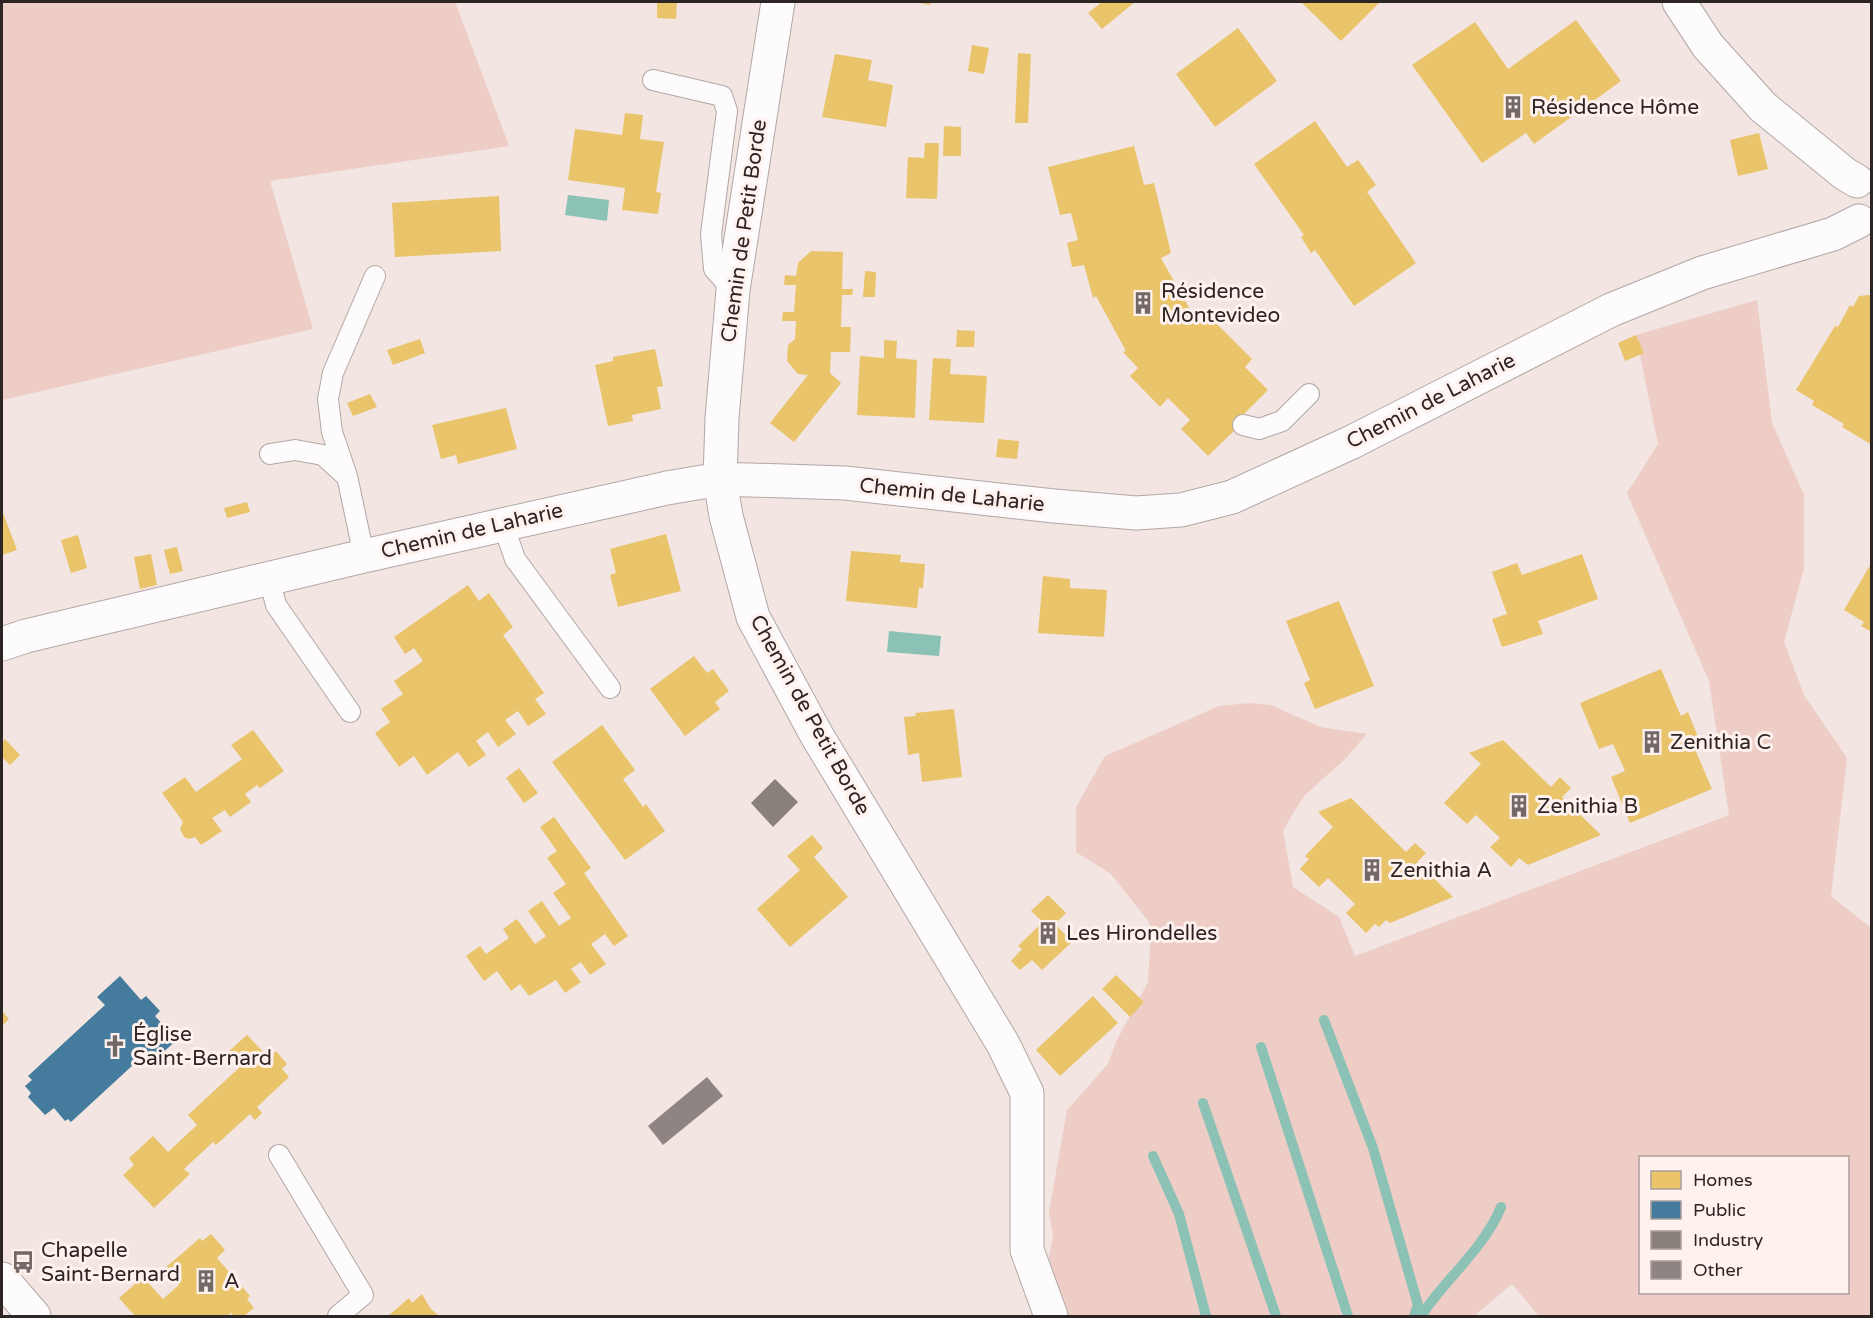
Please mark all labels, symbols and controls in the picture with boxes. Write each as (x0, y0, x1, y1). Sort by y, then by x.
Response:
building icon: Résidence Hôme (1500, 94, 1526, 120)
place label: Résidence Hôme (1531, 95, 1699, 120)
street label: Chemin de Petit Borde (716, 118, 772, 344)
place label: Résidence Montevideo (1161, 279, 1280, 328)
building icon: Résidence Montevideo (1130, 290, 1156, 316)
street label: Chemin de Laharie (1342, 348, 1520, 454)
street label: Chemin de Laharie (858, 473, 1046, 517)
street label: Chemin de Laharie (378, 498, 566, 564)
street label: Chemin de Petit Borde (744, 610, 876, 820)
building icon: Zenithia C (1639, 729, 1665, 755)
place label: Zenithia C (1670, 730, 1771, 755)
building icon: Zenithia B (1506, 793, 1532, 819)
place label: Zenithia B (1537, 794, 1638, 819)
building icon: Zenithia A (1359, 857, 1385, 883)
place label: Zenithia A (1390, 858, 1492, 883)
building icon: Les Hirondelles (1035, 920, 1061, 946)
place label: Les Hirondelles (1066, 921, 1217, 946)
place label: Église Saint-Bernard (133, 1022, 272, 1071)
church icon: Église Saint-Bernard (102, 1033, 128, 1059)
legend (1639, 1156, 1849, 1294)
text: Homes (1693, 1169, 1753, 1191)
text: Public (1693, 1199, 1746, 1221)
text: Industry (1693, 1229, 1764, 1251)
place label: Chapelle Saint-Bernard (41, 1238, 180, 1287)
bus stop icon: Chapelle Saint-Bernard (10, 1249, 36, 1275)
text: Other (1693, 1259, 1743, 1281)
building icon: A (193, 1268, 219, 1294)
place label: A (224, 1269, 240, 1294)

